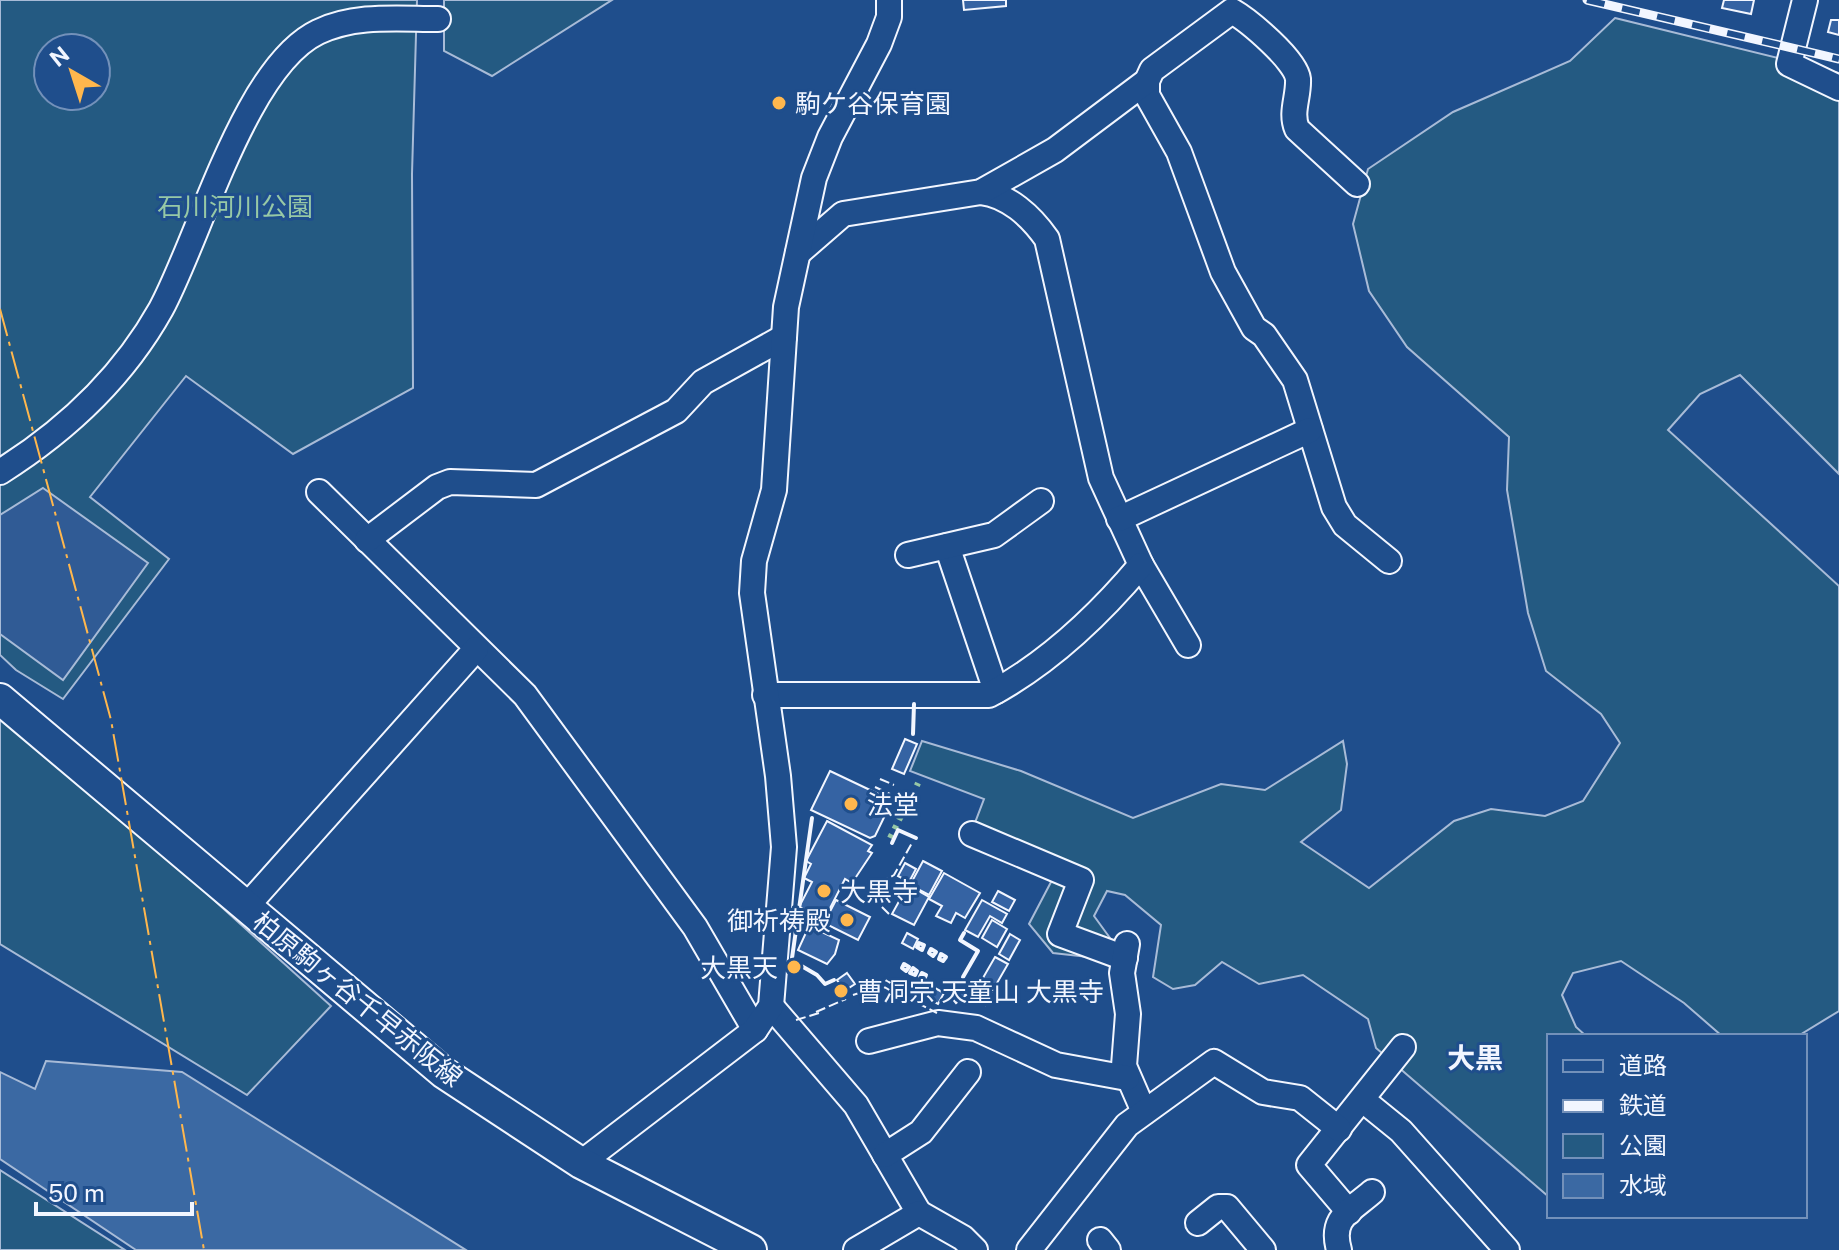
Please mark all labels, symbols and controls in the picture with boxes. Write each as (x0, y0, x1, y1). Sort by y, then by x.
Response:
north arrow (32, 32, 112, 112)
text: N (45, 41, 74, 72)
place label: 駒ケ谷保育園 (795, 88, 951, 119)
marker: 駒ケ谷保育園 (770, 94, 788, 112)
park label: 石川河川公園 (157, 191, 313, 222)
place label: 法堂 (867, 789, 919, 820)
marker: 法堂 (842, 795, 860, 813)
place label: 大黒寺 (840, 876, 918, 907)
marker: 大黒寺 (815, 882, 833, 900)
street label: 柏原駒ヶ谷千早赤阪線 (247, 905, 469, 1093)
place label: 御祈祷殿 (727, 905, 831, 936)
marker: 御祈祷殿 (838, 911, 856, 929)
place label: 大黒天 (700, 952, 778, 983)
marker: 大黒天 (785, 958, 803, 976)
place label: 曹洞宗 天童山 大黒寺 (857, 976, 1104, 1007)
marker: 曹洞宗 天童山 大黒寺 (832, 982, 850, 1000)
legend (1547, 1034, 1807, 1218)
district label: 大黒 (1447, 1041, 1503, 1074)
text: 道路 (1619, 1051, 1667, 1079)
text: 鉄道 (1619, 1091, 1667, 1119)
text: 公園 (1619, 1131, 1667, 1159)
scale bar (36, 1166, 192, 1216)
text: 水域 (1619, 1171, 1667, 1199)
text: 50 m (48, 1179, 105, 1207)

